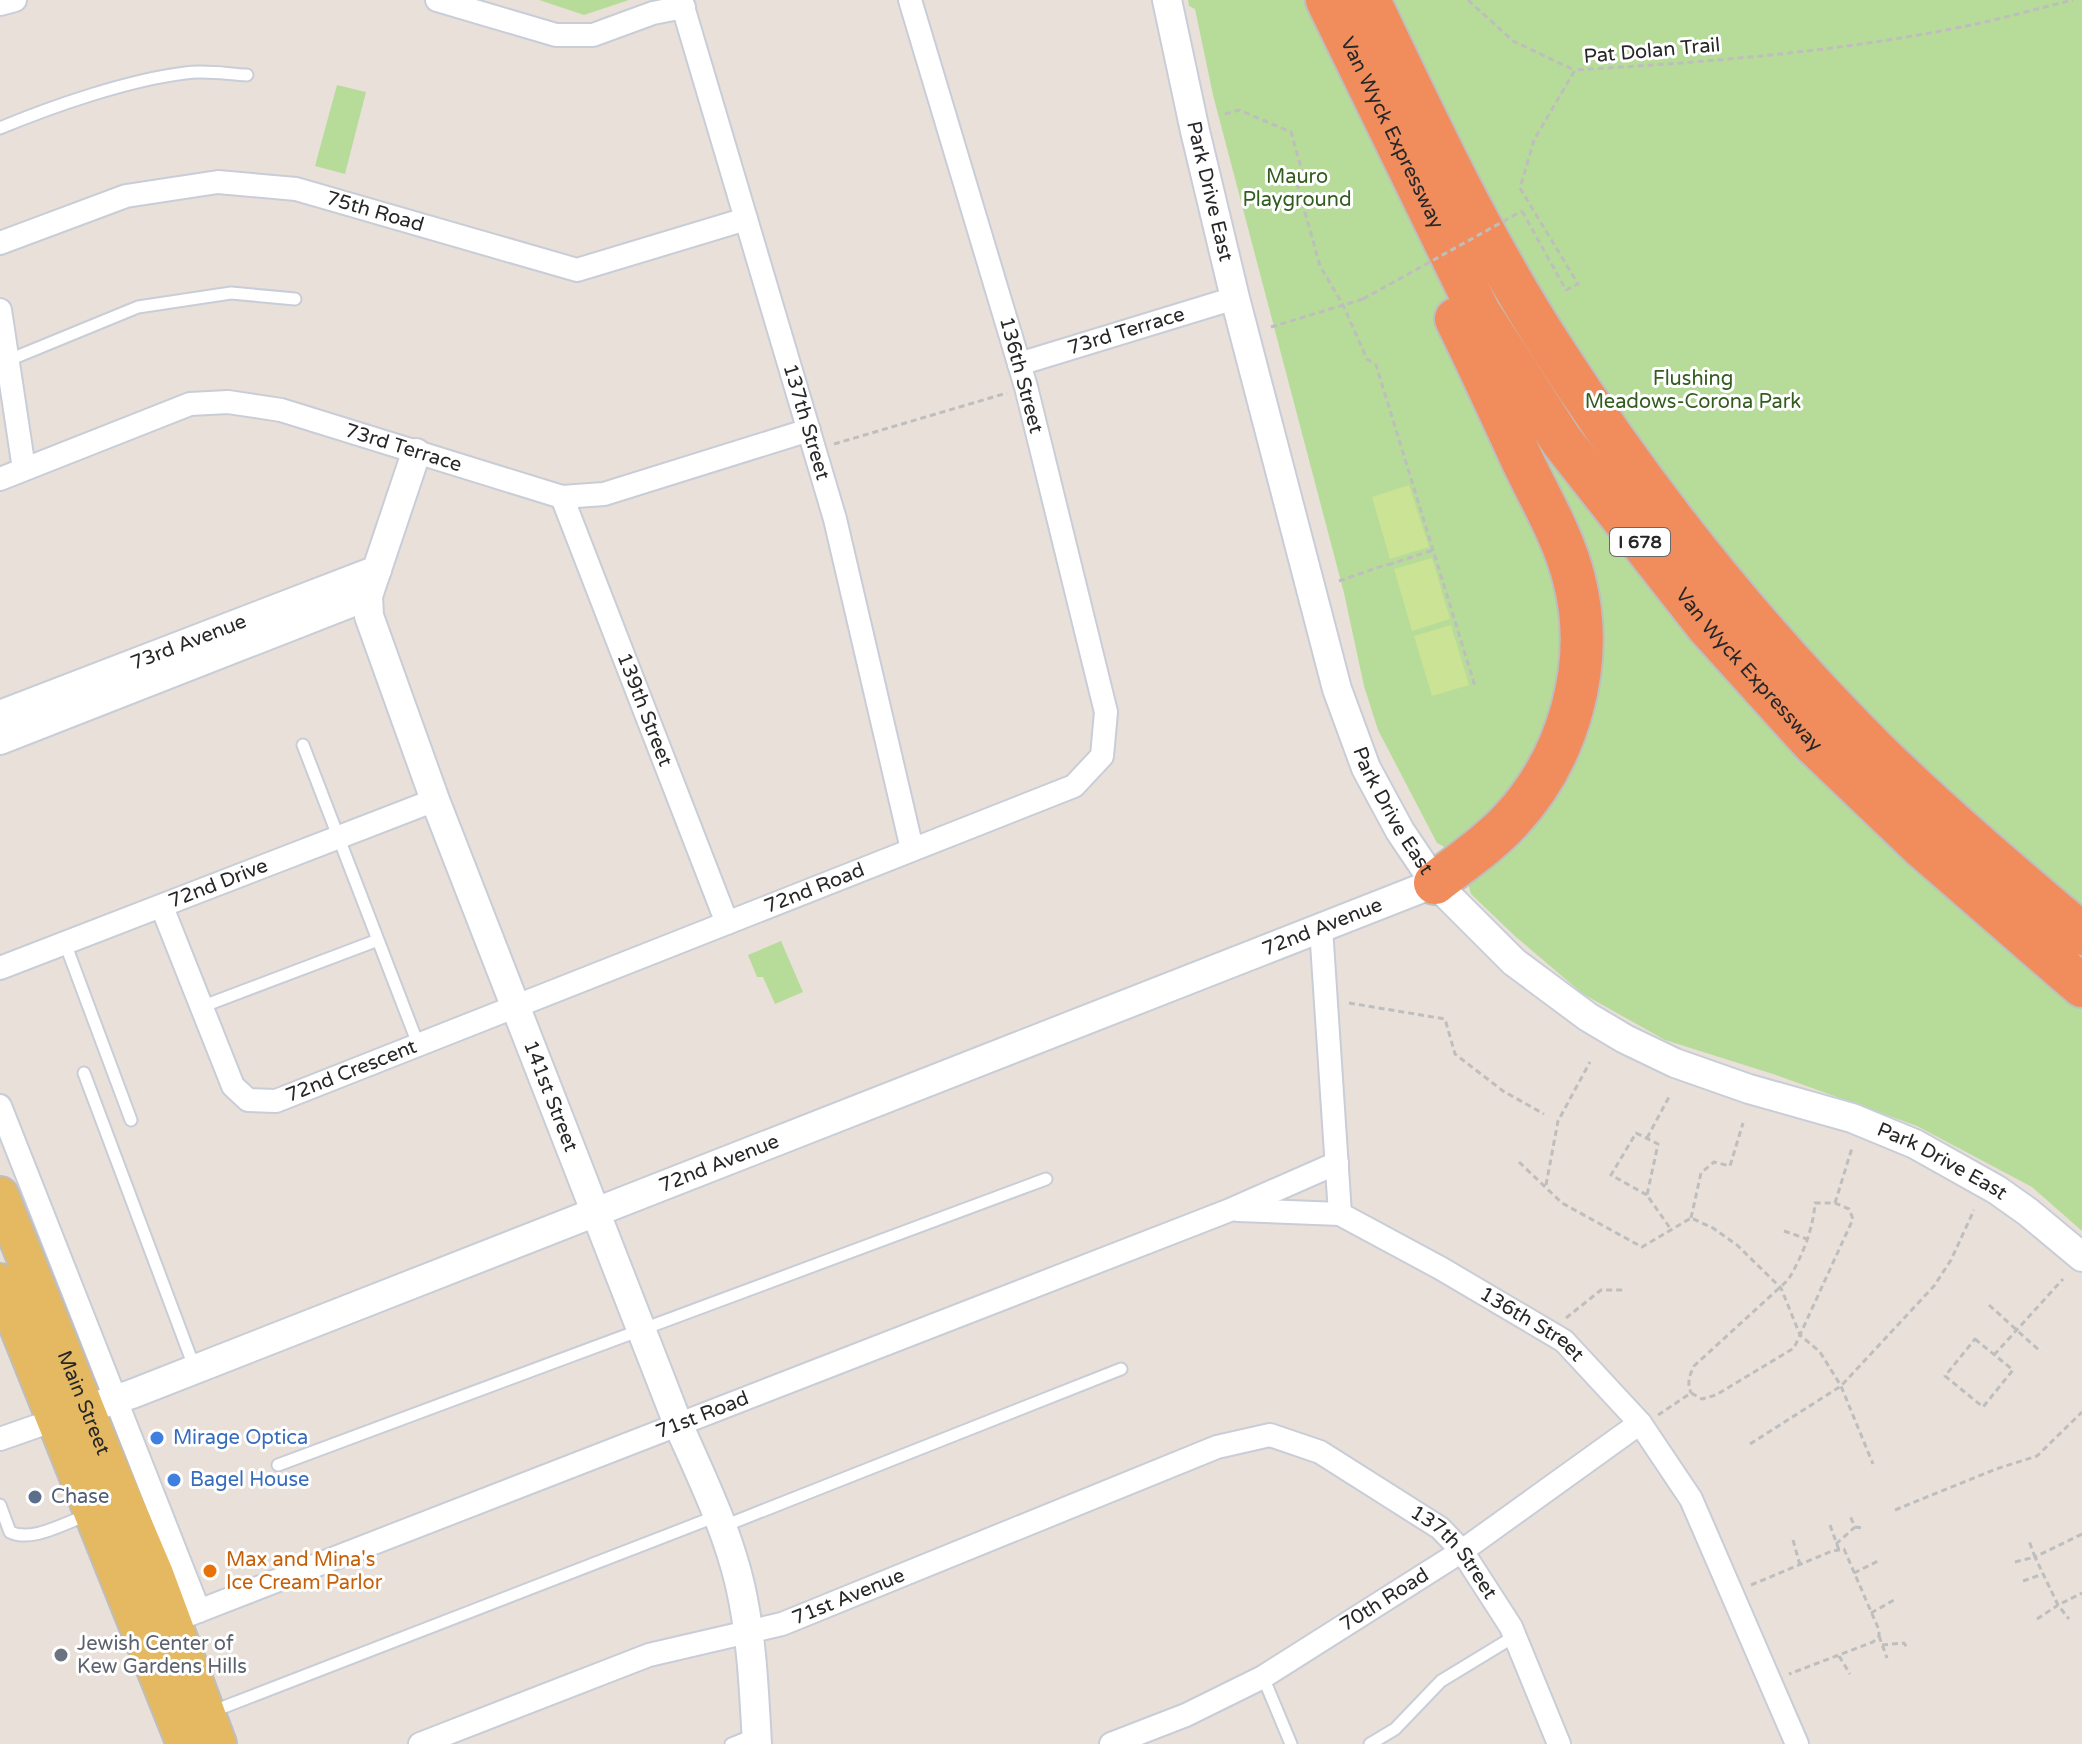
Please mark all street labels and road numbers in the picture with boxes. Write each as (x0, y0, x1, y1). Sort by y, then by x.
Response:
street label: Van Wyck Expressway (1335, 33, 1449, 233)
street label: Pat Dolan Trail (1583, 33, 1721, 69)
street label: Park Drive East (1181, 119, 1238, 264)
street label: 75th Road (323, 186, 427, 237)
street label: 73rd Terrace (1065, 302, 1188, 360)
street label: 136th Street (994, 314, 1048, 436)
street label: 137th Street (778, 361, 835, 483)
street label: 73rd Terrace (342, 419, 465, 477)
road number: I 678 (1610, 528, 1670, 556)
street label: Van Wyck Expressway (1670, 583, 1827, 757)
street label: 73rd Avenue (127, 609, 250, 676)
street label: 139th Street (612, 649, 677, 770)
street label: Park Drive East (1347, 744, 1438, 880)
street label: 72nd Drive (165, 854, 271, 914)
street label: 72nd Road (761, 858, 868, 919)
street label: 72nd Avenue (1259, 893, 1386, 961)
street label: 72nd Crescent (282, 1035, 421, 1108)
street label: 141st Street (518, 1037, 583, 1155)
street label: Park Drive East (1873, 1118, 2012, 1205)
street label: 72nd Avenue (656, 1129, 782, 1198)
street label: 136th Street (1475, 1282, 1589, 1367)
street label: Main Street (52, 1347, 115, 1459)
street label: 71st Road (652, 1386, 752, 1444)
street label: 137th Street (1406, 1500, 1502, 1604)
street label: 71st Avenue (789, 1563, 908, 1631)
street label: 70th Road (1336, 1563, 1433, 1637)

